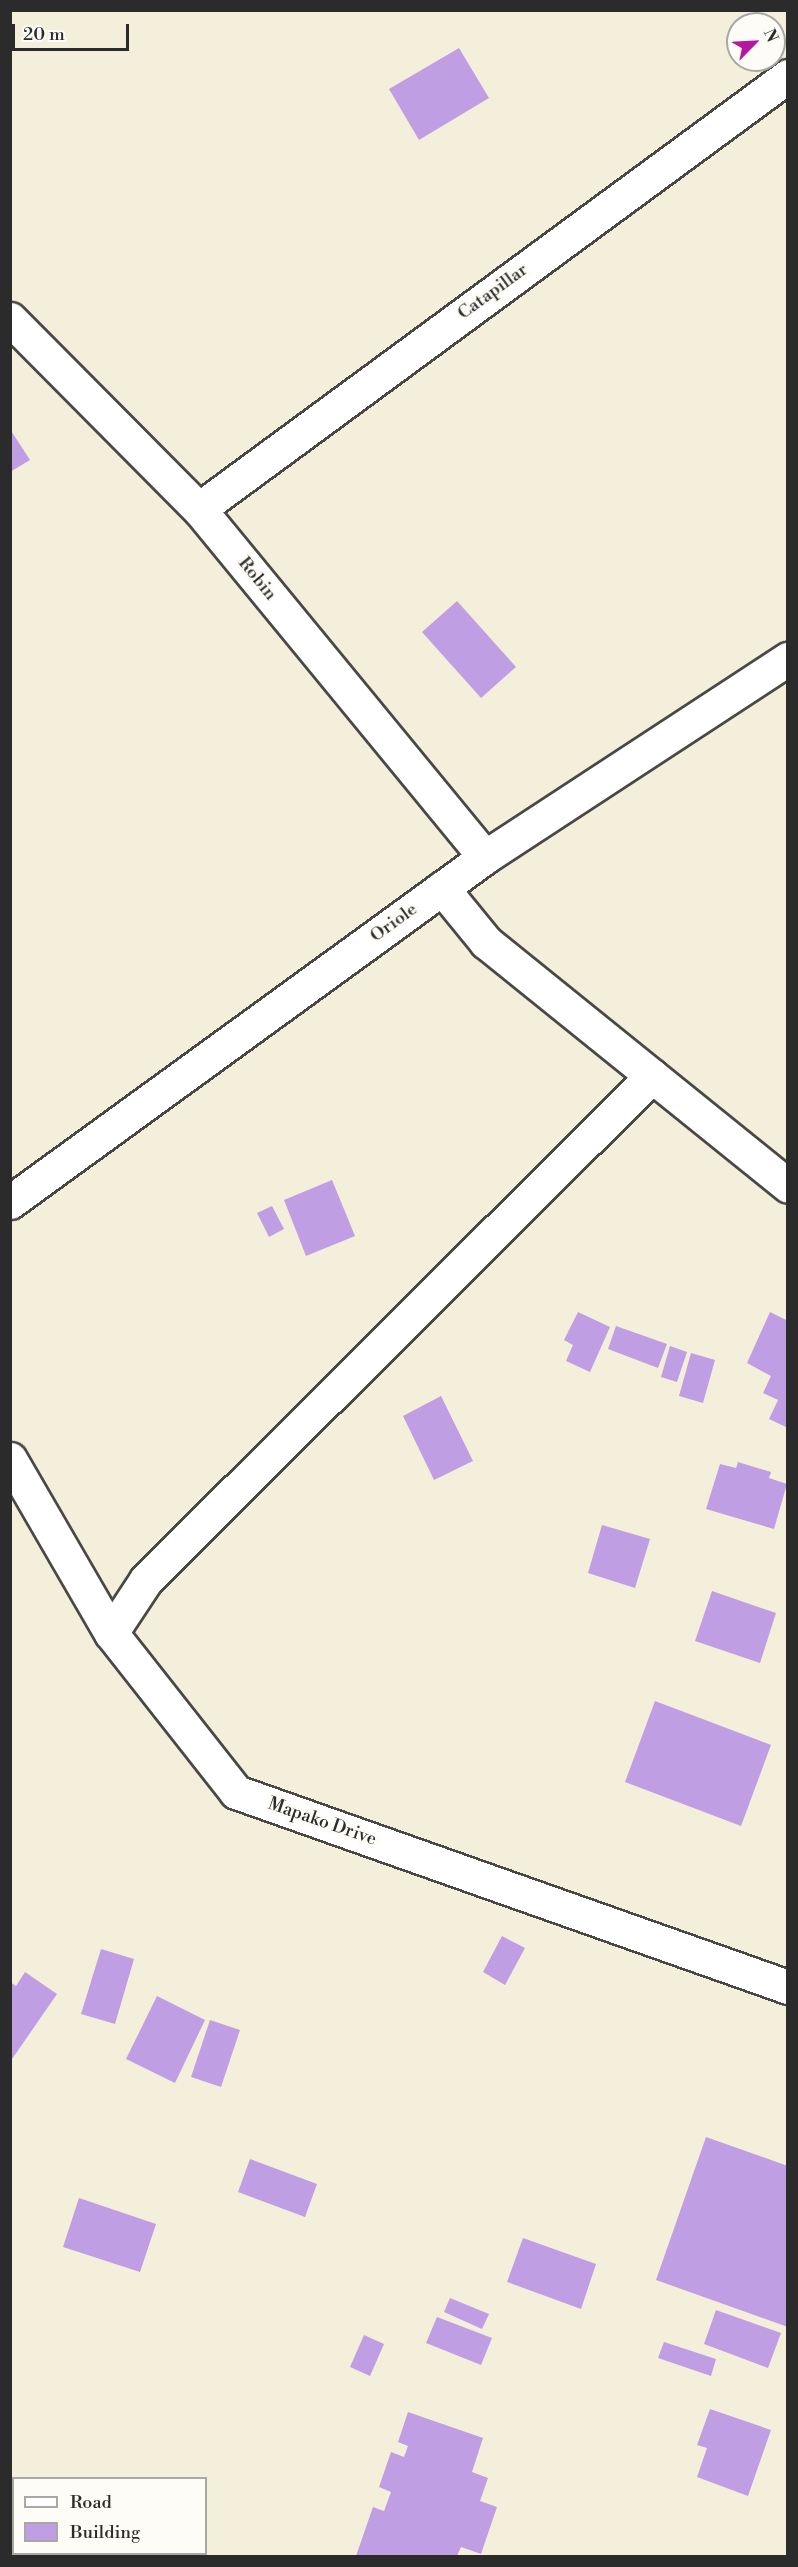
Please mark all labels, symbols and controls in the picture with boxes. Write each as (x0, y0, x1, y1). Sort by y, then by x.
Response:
scale bar (15, 12, 132, 50)
north arrow (726, 12, 786, 72)
text: 20 m (23, 23, 65, 46)
text: N (759, 26, 782, 45)
street label: Catapillar (454, 259, 532, 325)
street label: Robin (233, 553, 281, 605)
street label: Oriole (366, 899, 422, 947)
street label: Mapako Drive (265, 1793, 379, 1851)
legend (12, 2477, 207, 2555)
text: Road (70, 2491, 112, 2514)
text: Building (70, 2521, 140, 2544)

